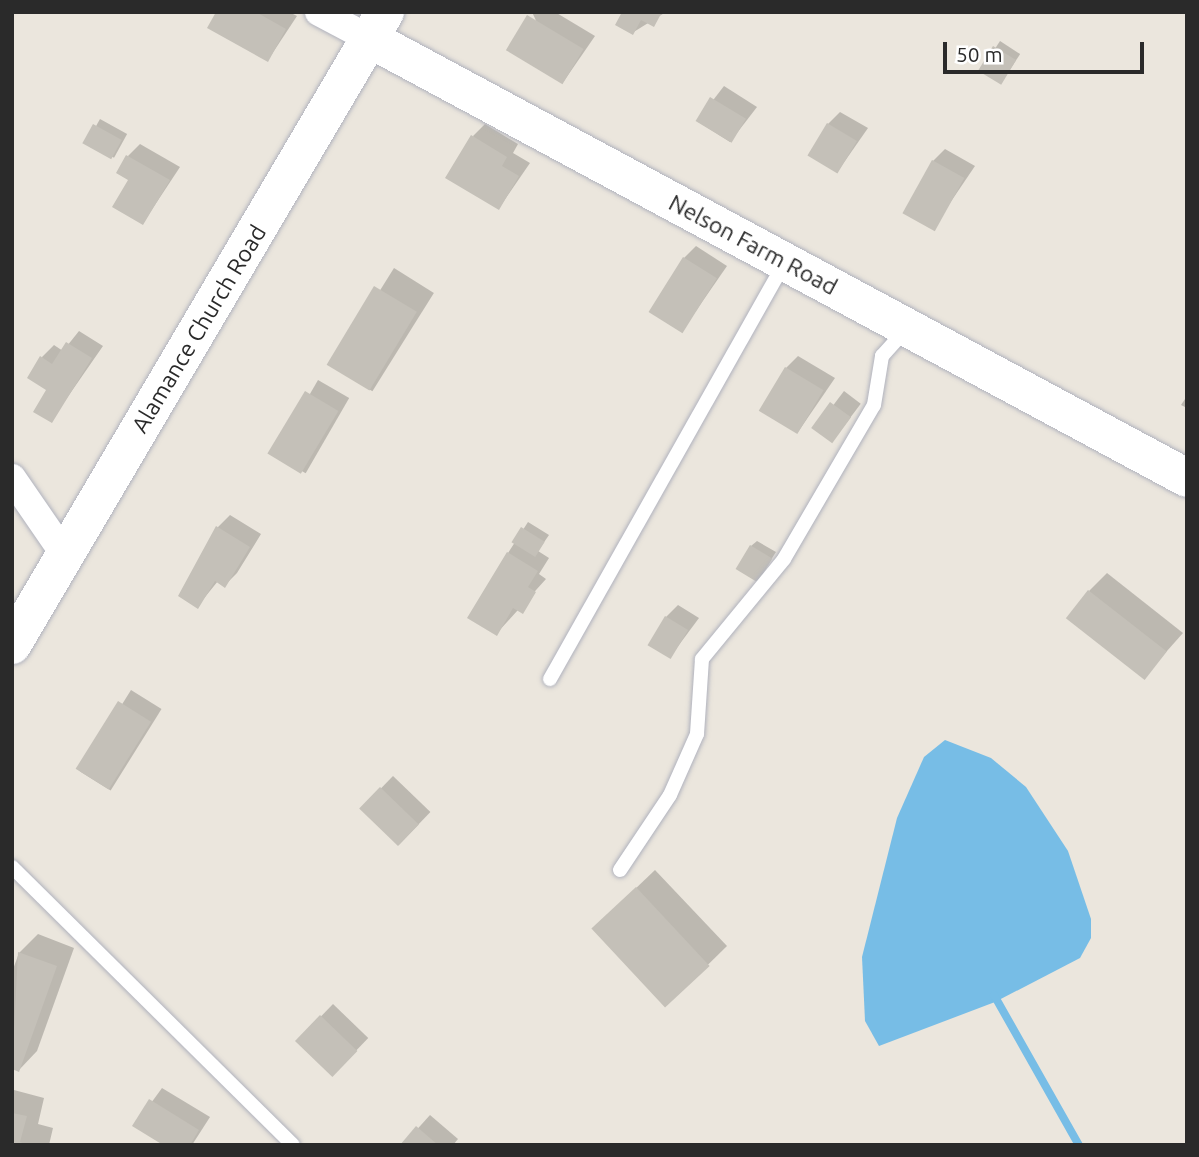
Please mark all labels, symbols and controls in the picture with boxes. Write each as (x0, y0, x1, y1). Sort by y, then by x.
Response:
scale bar (947, 28, 1148, 72)
text: 50 m (956, 42, 1003, 66)
street label: Nelson Farm Road (664, 189, 842, 301)
street label: Alamance Church Road (126, 220, 272, 438)

